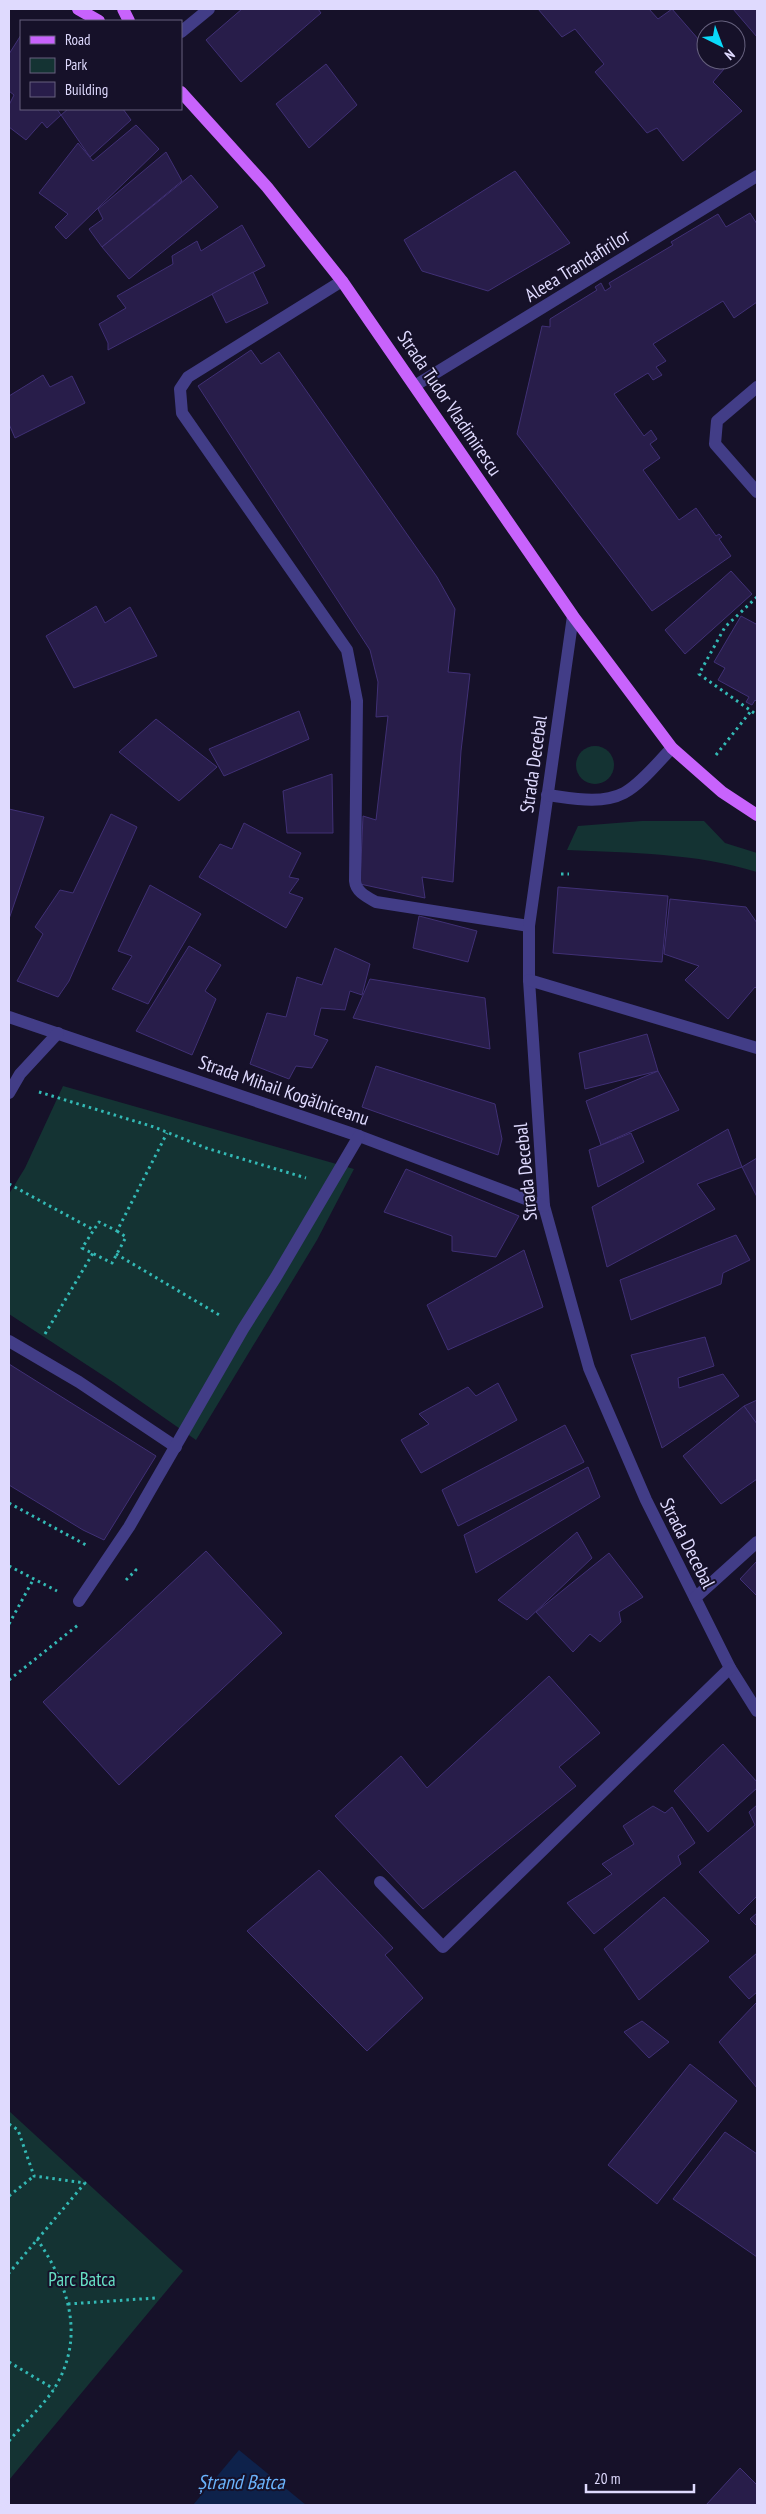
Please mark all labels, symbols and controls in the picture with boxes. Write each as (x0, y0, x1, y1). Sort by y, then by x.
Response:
legend (20, 20, 182, 110)
north arrow (696, 20, 746, 70)
text: Road (65, 30, 91, 49)
text: N (721, 45, 739, 64)
text: Park (65, 55, 87, 74)
text: Building (65, 80, 108, 99)
street label: Aleea Trandafirilor (520, 223, 635, 307)
street label: Strada Tudor Vladimirescu (393, 326, 507, 480)
street label: Strada Decebal (514, 713, 552, 814)
street label: Strada Mihail Kogălniceanu (196, 1050, 372, 1130)
street label: Strada Decebal (508, 1121, 542, 1222)
street label: Strada Decebal (655, 1494, 721, 1593)
park label: Parc Batca (48, 2267, 116, 2291)
scale bar (586, 2462, 694, 2494)
water label: Ștrand Batca (197, 2469, 286, 2495)
text: 20 m (594, 2469, 620, 2488)

